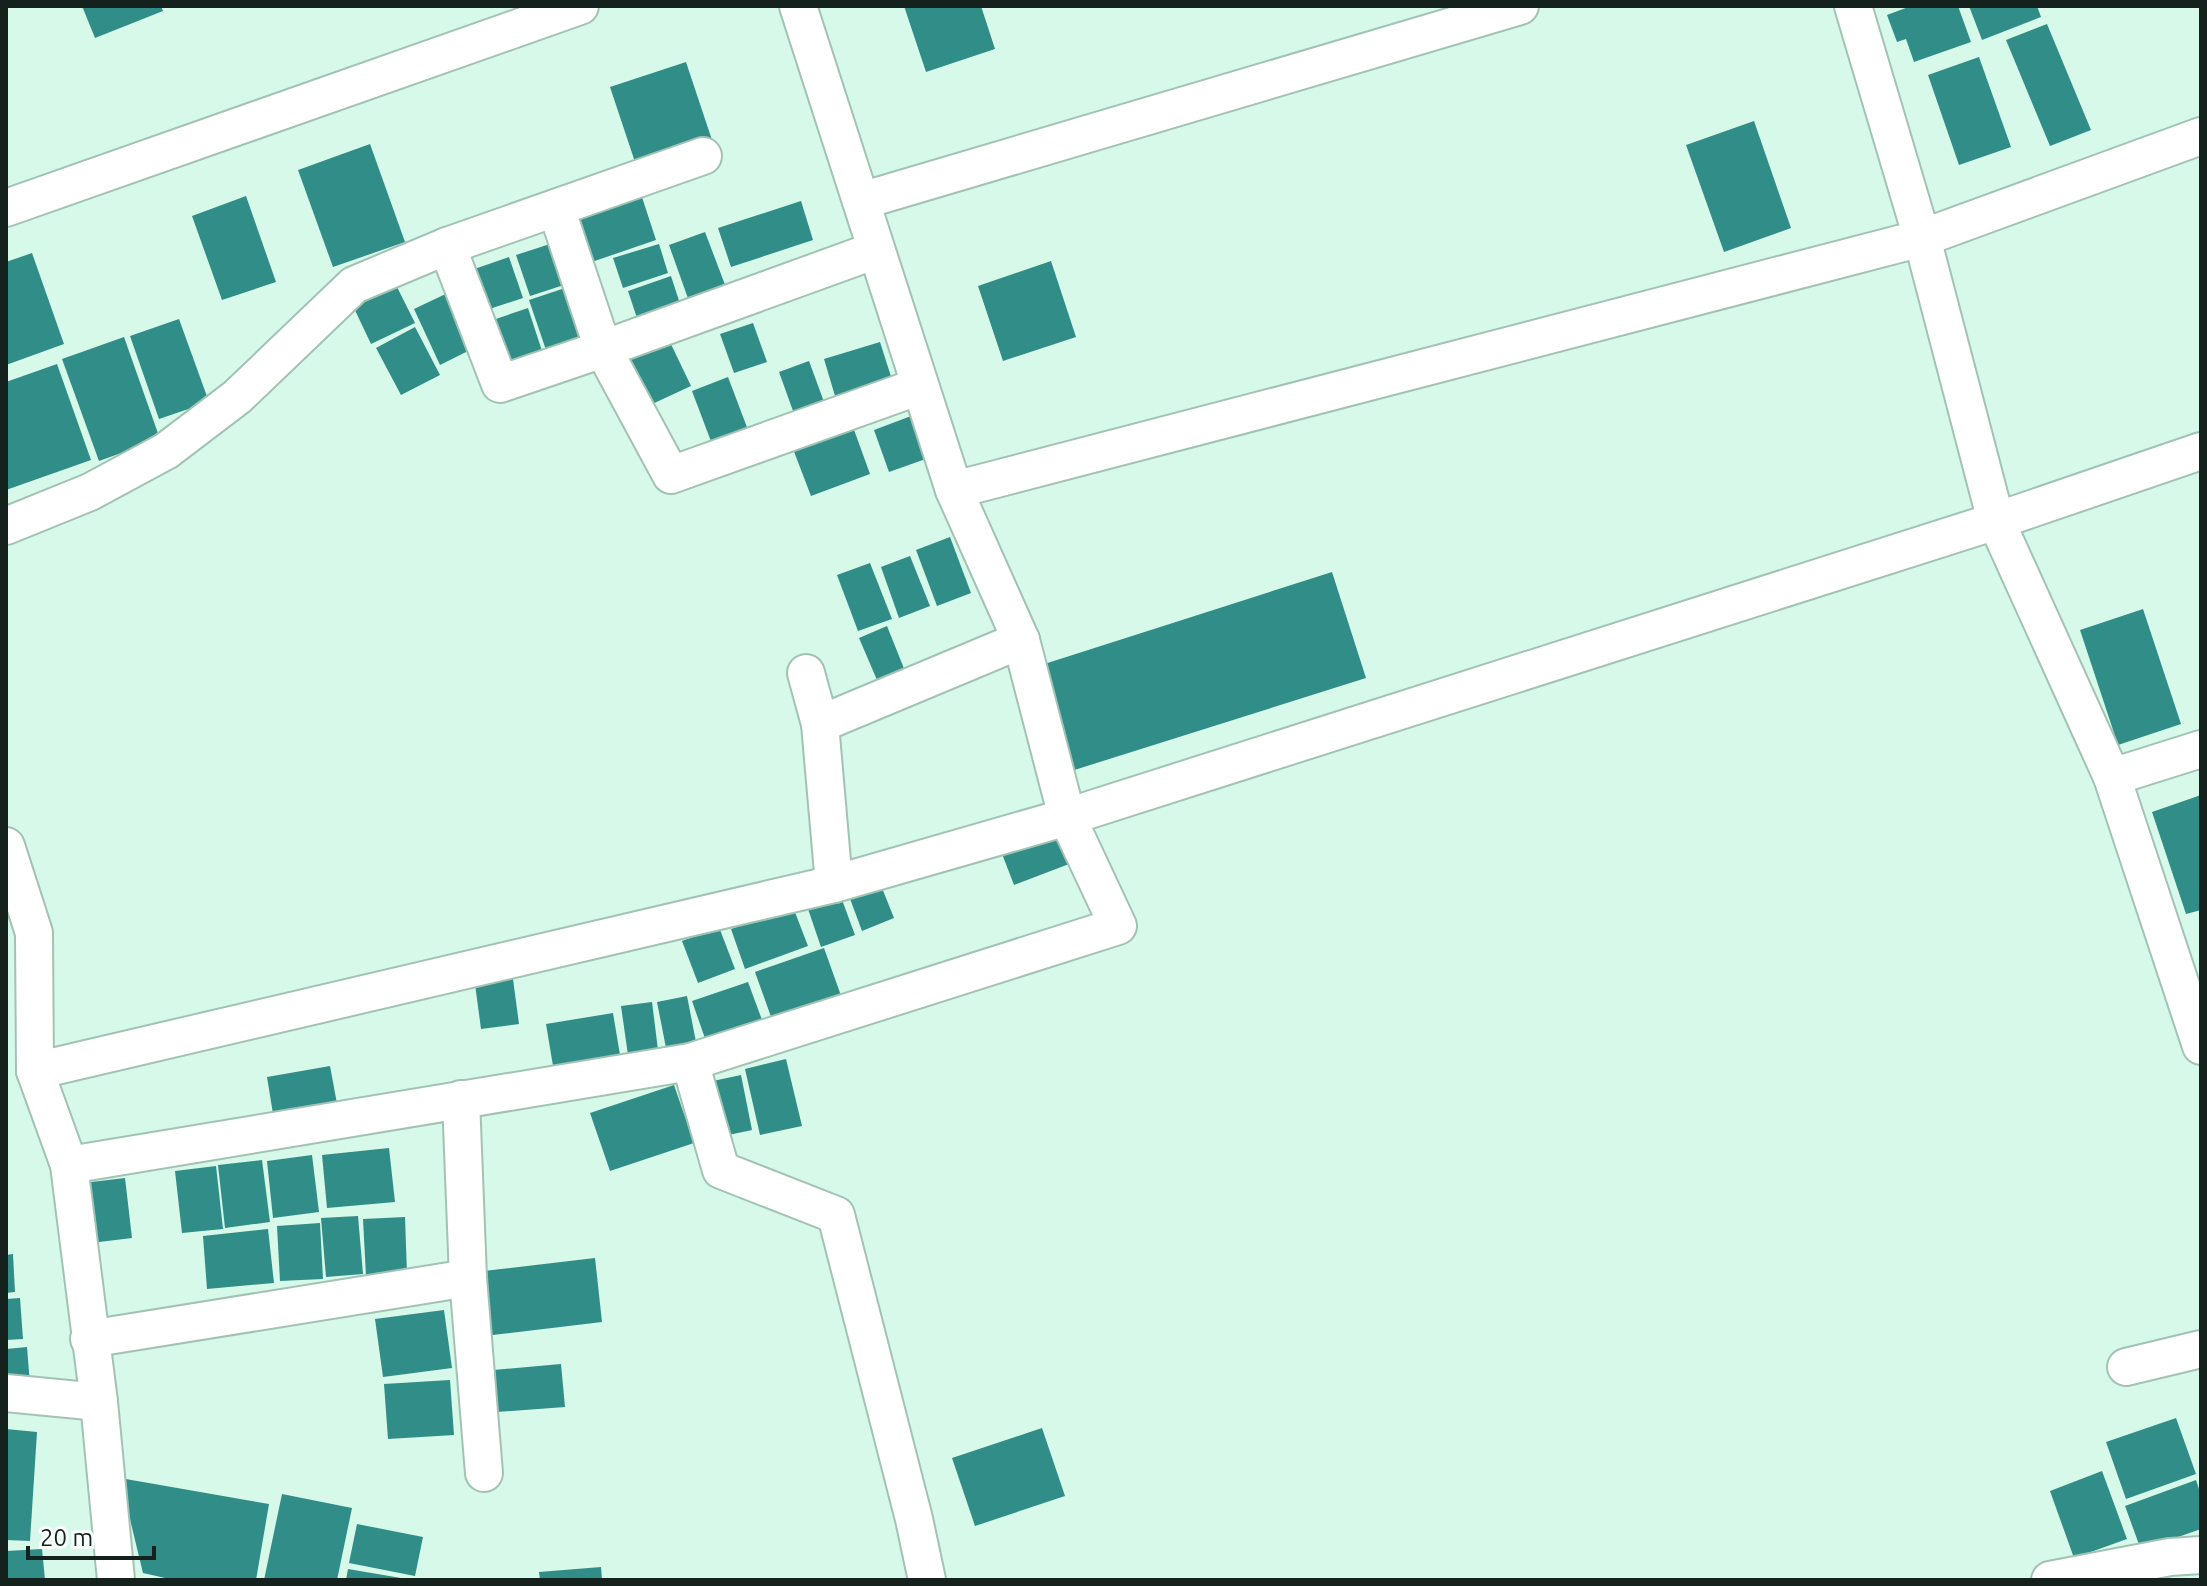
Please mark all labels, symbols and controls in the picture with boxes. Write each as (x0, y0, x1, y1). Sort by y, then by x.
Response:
scale bar (28, 1510, 154, 1560)
text: 20 m (40, 1524, 93, 1551)

